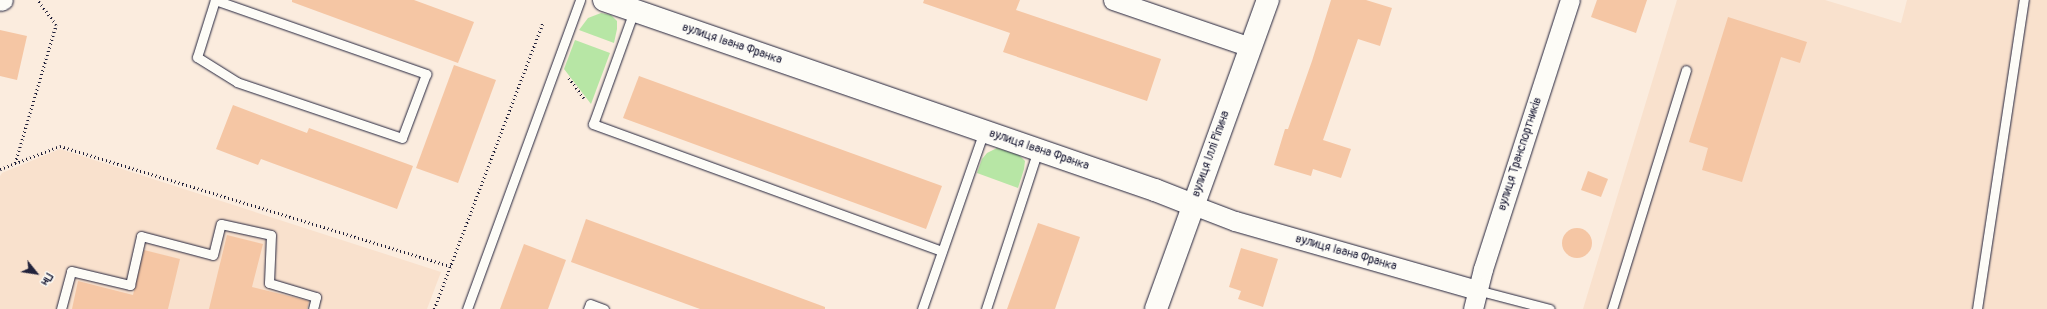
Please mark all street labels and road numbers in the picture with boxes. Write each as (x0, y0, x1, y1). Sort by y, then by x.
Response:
street label: вулиця Івана Франка (680, 20, 784, 68)
street label: вулиця Транспортників (1495, 96, 1545, 212)
street label: вулиця Іллі Ріпина (1189, 109, 1233, 199)
street label: вулиця Івана Франка (987, 126, 1091, 174)
street label: вулиця Івана Франка (1294, 232, 1398, 274)

